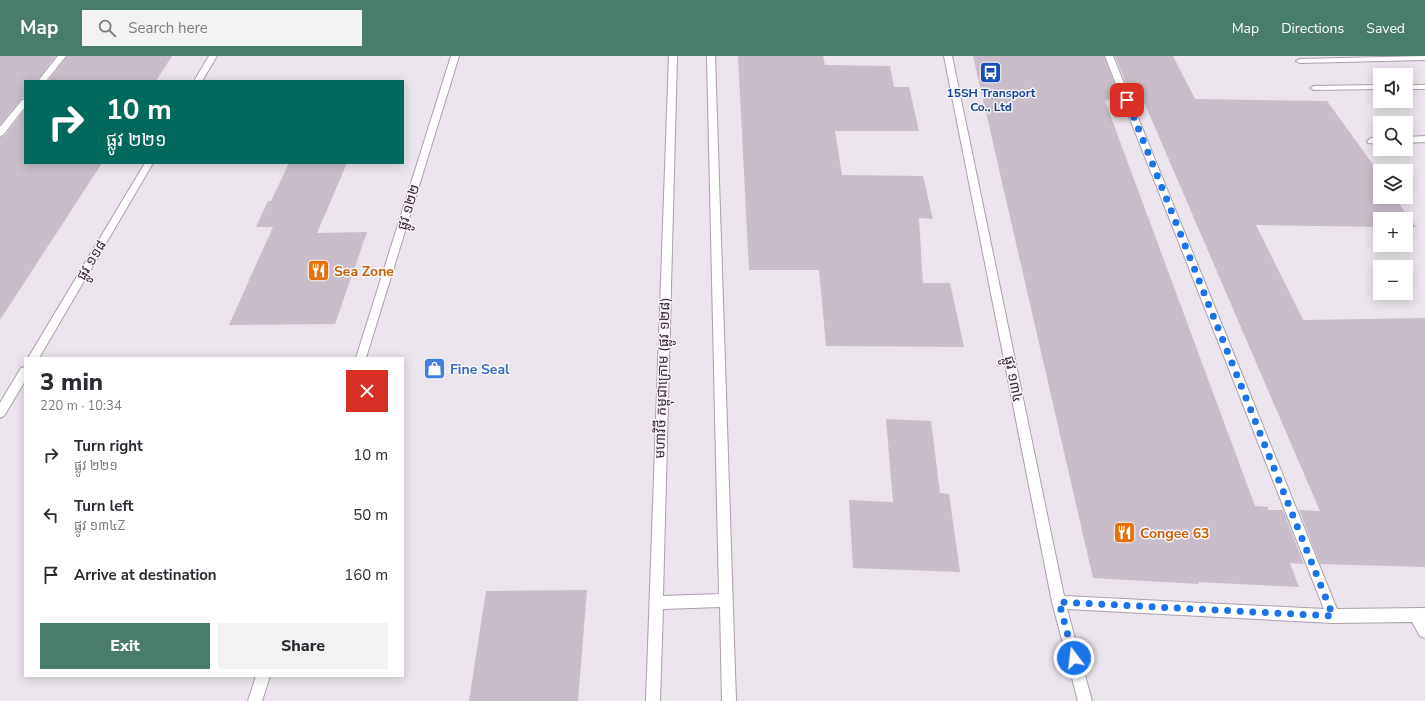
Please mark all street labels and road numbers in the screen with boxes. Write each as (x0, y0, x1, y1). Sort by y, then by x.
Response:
street label: ផ្លូវ ១២២ (393, 182, 426, 233)
street label: ផ្លូវ ១១៨ (72, 237, 113, 285)
street label: មហាវិថី កម្ពុជាក្រោម (ផ្លូវ ១២៨) (650, 297, 677, 459)
street label: ផ្លូវ ១៣៤ (998, 354, 1027, 404)

